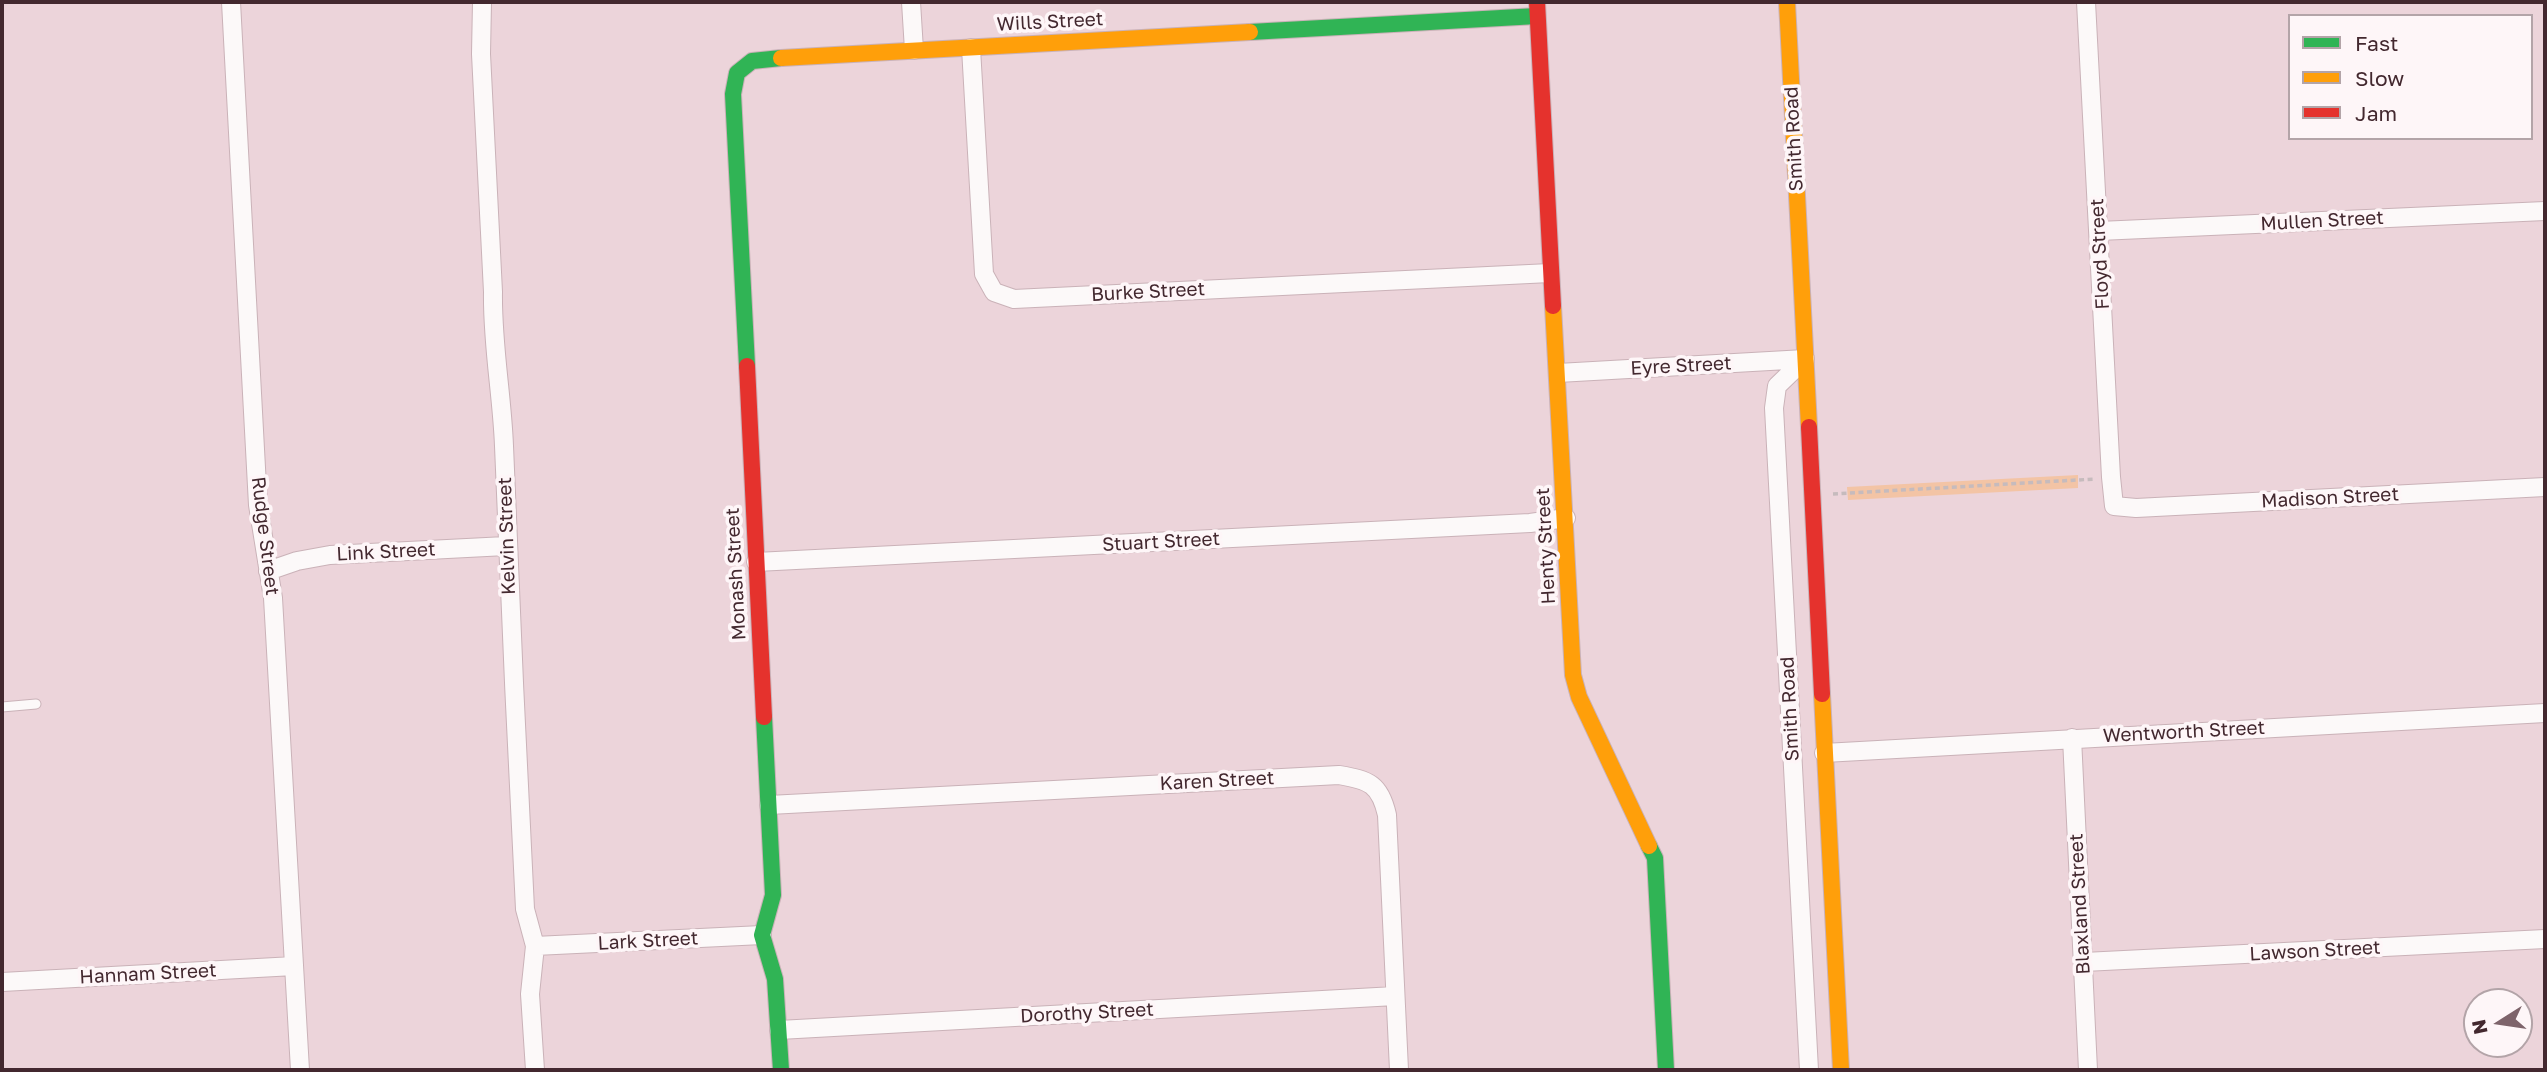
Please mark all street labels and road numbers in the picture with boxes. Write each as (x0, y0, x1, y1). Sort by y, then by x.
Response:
street label: Wills Street (996, 8, 1104, 36)
street label: Smith Road (1780, 86, 1808, 192)
street label: Floyd Street (2086, 198, 2114, 310)
street label: Mullen Street (2260, 206, 2384, 236)
street label: Burke Street (1090, 278, 1206, 306)
street label: Eyre Street (1630, 352, 1732, 380)
street label: Rudge Street (246, 475, 284, 597)
street label: Kelvin Street (494, 477, 520, 595)
street label: Madison Street (2260, 483, 2400, 513)
street label: Henty Street (1532, 487, 1560, 605)
street label: Monash Street (721, 507, 751, 641)
street label: Stuart Street (1101, 528, 1221, 556)
street label: Link Street (336, 538, 436, 566)
street label: Smith Road (1776, 656, 1804, 762)
street label: Wentworth Street (2102, 716, 2266, 748)
street label: Karen Street (1159, 767, 1275, 795)
street label: Blaxland Street (2065, 833, 2095, 975)
street label: Lark Street (597, 927, 699, 955)
street label: Lawson Street (2249, 936, 2381, 966)
street label: Hannam Street (79, 959, 217, 989)
street label: Dorothy Street (1020, 998, 1154, 1028)

